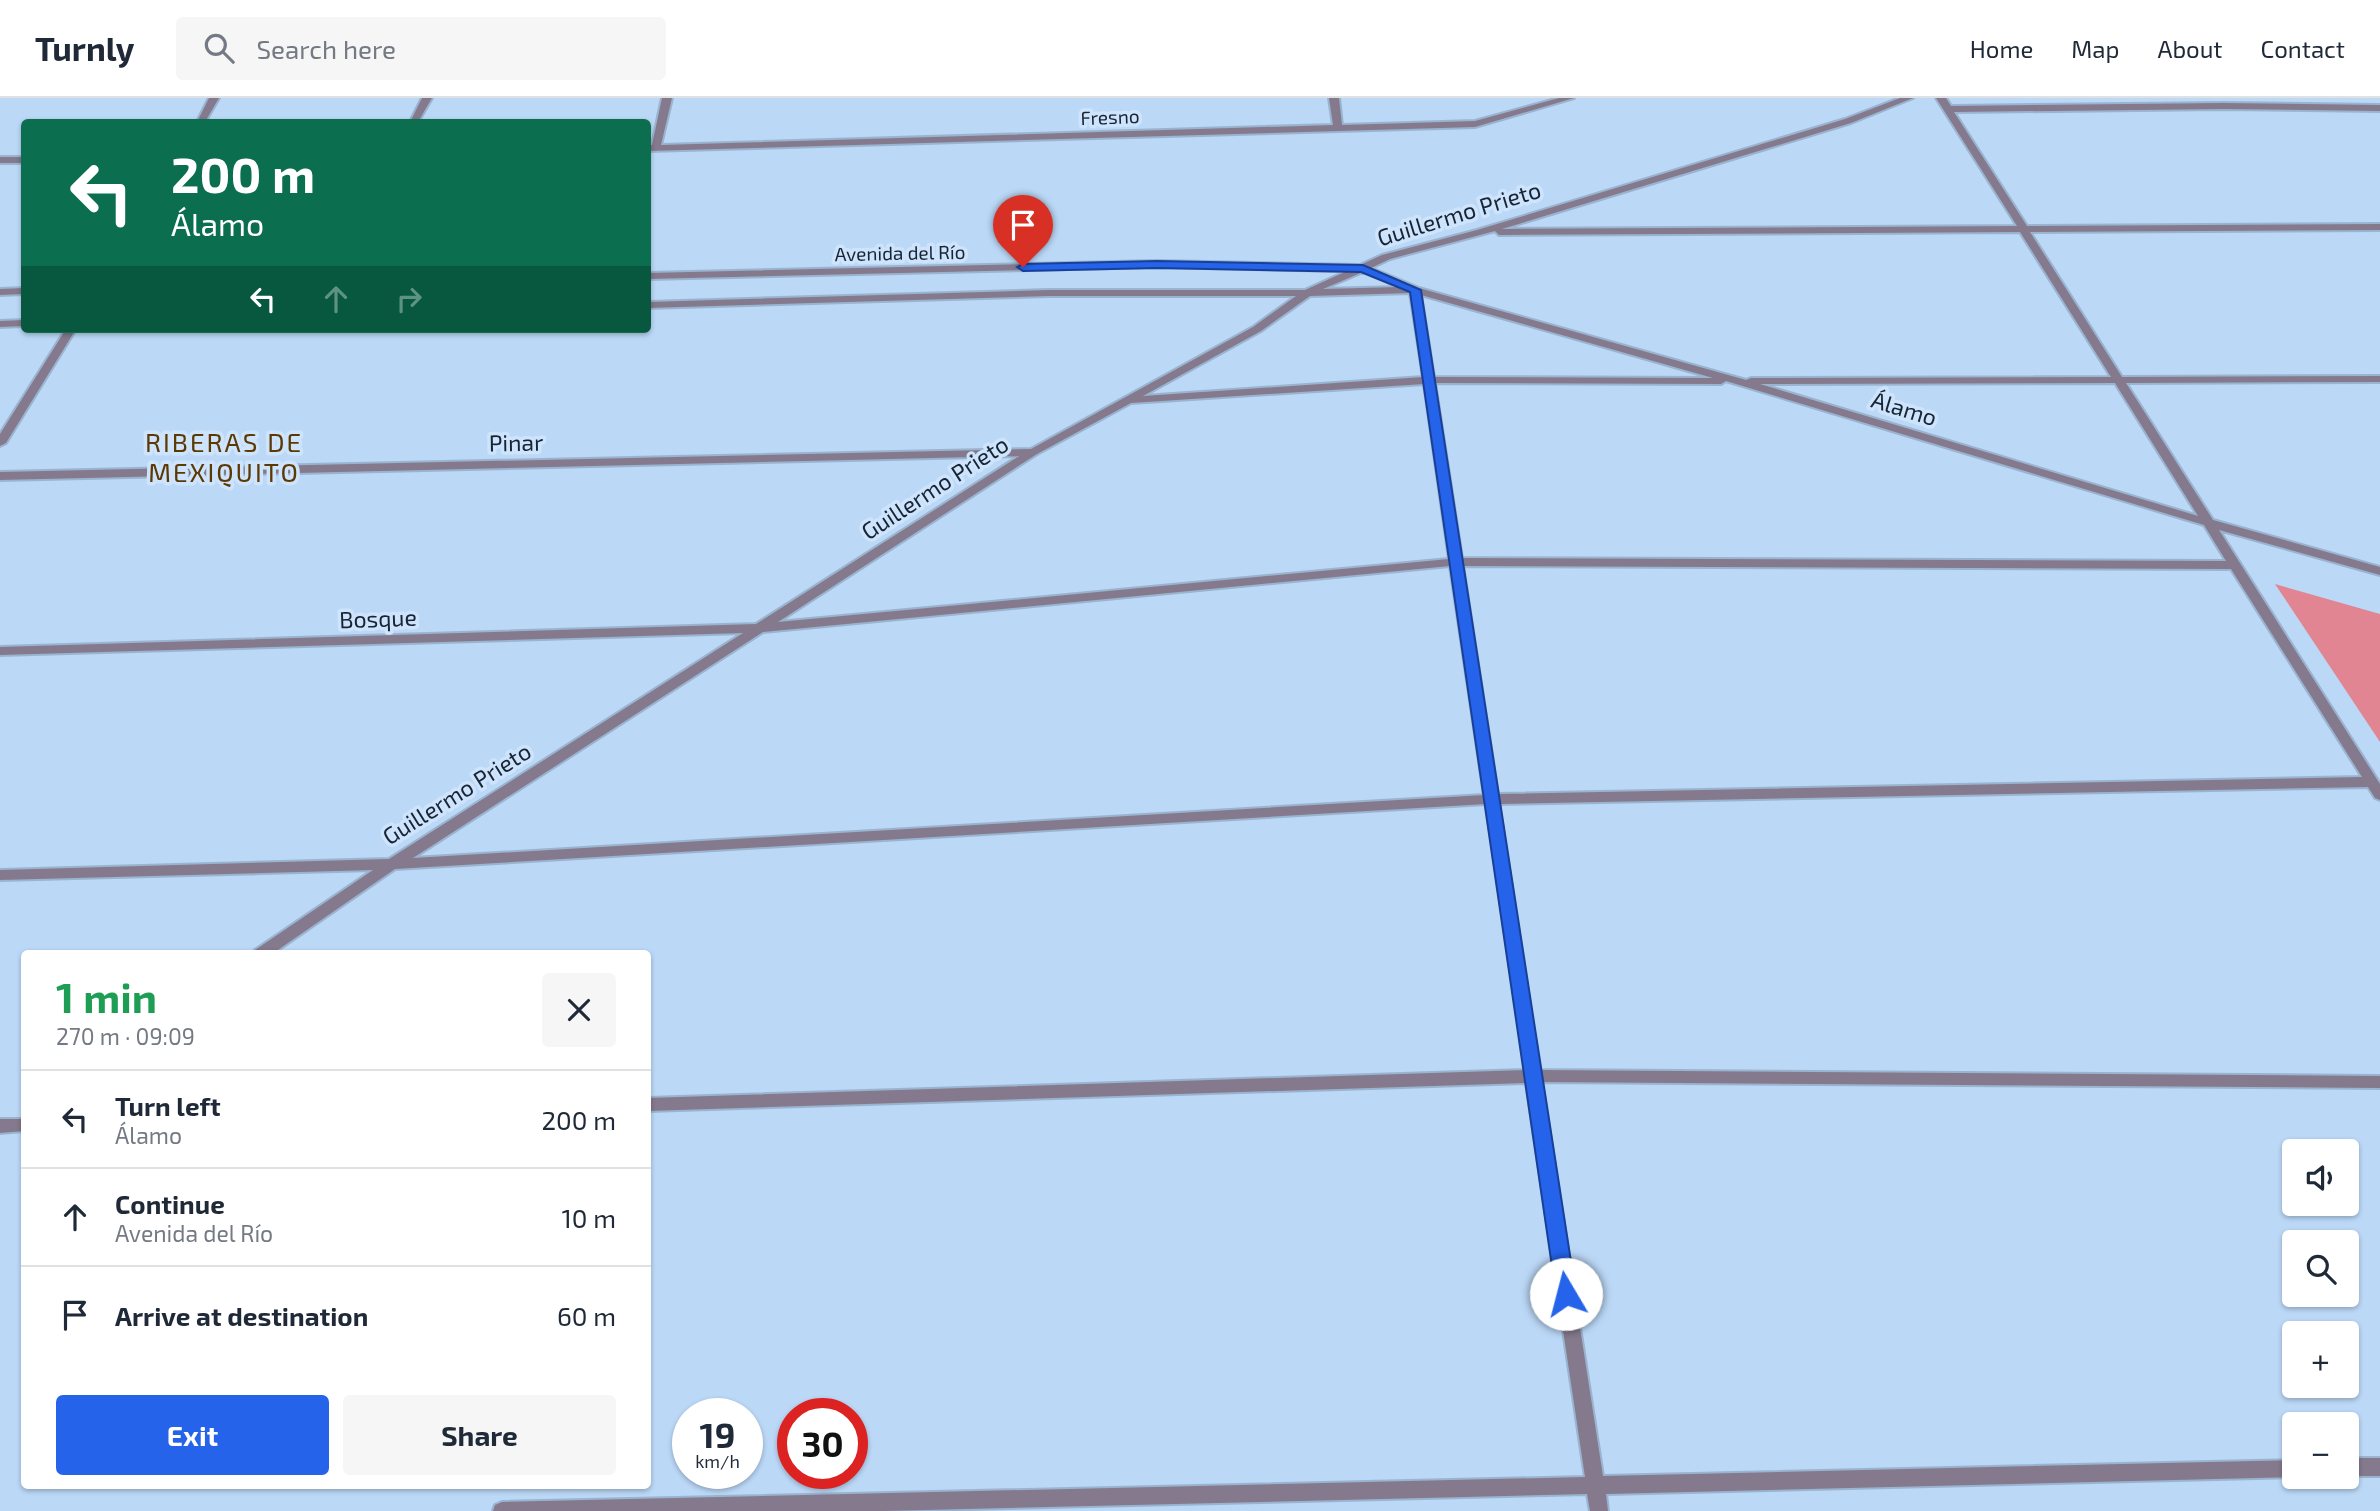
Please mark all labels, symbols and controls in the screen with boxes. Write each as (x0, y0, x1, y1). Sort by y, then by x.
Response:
search box (176, 17, 666, 80)
text: Turnly (35, 28, 134, 68)
icon: search (200, 29, 238, 67)
text: Search here (256, 33, 396, 64)
text: Home (1970, 34, 2033, 63)
text: Map (2071, 34, 2119, 63)
text: About (2157, 34, 2223, 63)
text: Contact (2261, 34, 2345, 63)
street label: Fresno (1080, 104, 1140, 129)
text: 200 m (171, 144, 315, 203)
icon: left (56, 147, 147, 238)
street label: Guillermo Prieto (1374, 175, 1544, 251)
pin (993, 195, 1053, 267)
text: Álamo (171, 204, 264, 242)
icon: arrive (1004, 206, 1042, 244)
street label: Avenida del Río (834, 240, 966, 265)
icon: left (244, 280, 282, 318)
icon: ahead (317, 280, 355, 318)
icon: right (390, 280, 428, 318)
street label: Álamo (1868, 385, 1940, 431)
district label: RIBERAS DE MEXIQUITO (145, 426, 303, 487)
street label: Pinar (488, 428, 543, 456)
street label: Guillermo Prieto (856, 429, 1013, 545)
street label: Bosque (339, 603, 417, 633)
street label: Guillermo Prieto (377, 736, 536, 850)
text: 1 min (56, 971, 157, 1021)
button: close (542, 973, 616, 1047)
text: 270 m · 09:09 (56, 1022, 195, 1050)
text: Turn left (115, 1090, 221, 1121)
icon: left (56, 1100, 94, 1138)
text: 200 m (541, 1104, 616, 1135)
text: Álamo (115, 1121, 182, 1149)
map controls (2282, 1139, 2359, 1489)
button: sound (2282, 1139, 2359, 1216)
text: Continue (115, 1188, 225, 1219)
icon: ahead (56, 1198, 94, 1236)
text: 10 m (561, 1202, 616, 1233)
text: Avenida del Río (115, 1219, 273, 1247)
button: search (2282, 1230, 2359, 1307)
position arrow (1529, 1257, 1603, 1331)
icon: arrive (56, 1296, 94, 1334)
text: Arrive at destination (115, 1300, 368, 1331)
text: 60 m (557, 1300, 616, 1331)
button: + (2282, 1321, 2359, 1398)
button: Exit (56, 1395, 329, 1475)
button: Share (343, 1395, 616, 1475)
speed limit sign: 30 (777, 1398, 868, 1489)
button: − (2282, 1412, 2359, 1489)
text: 19 (700, 1413, 735, 1455)
text: km/h (695, 1450, 740, 1472)

